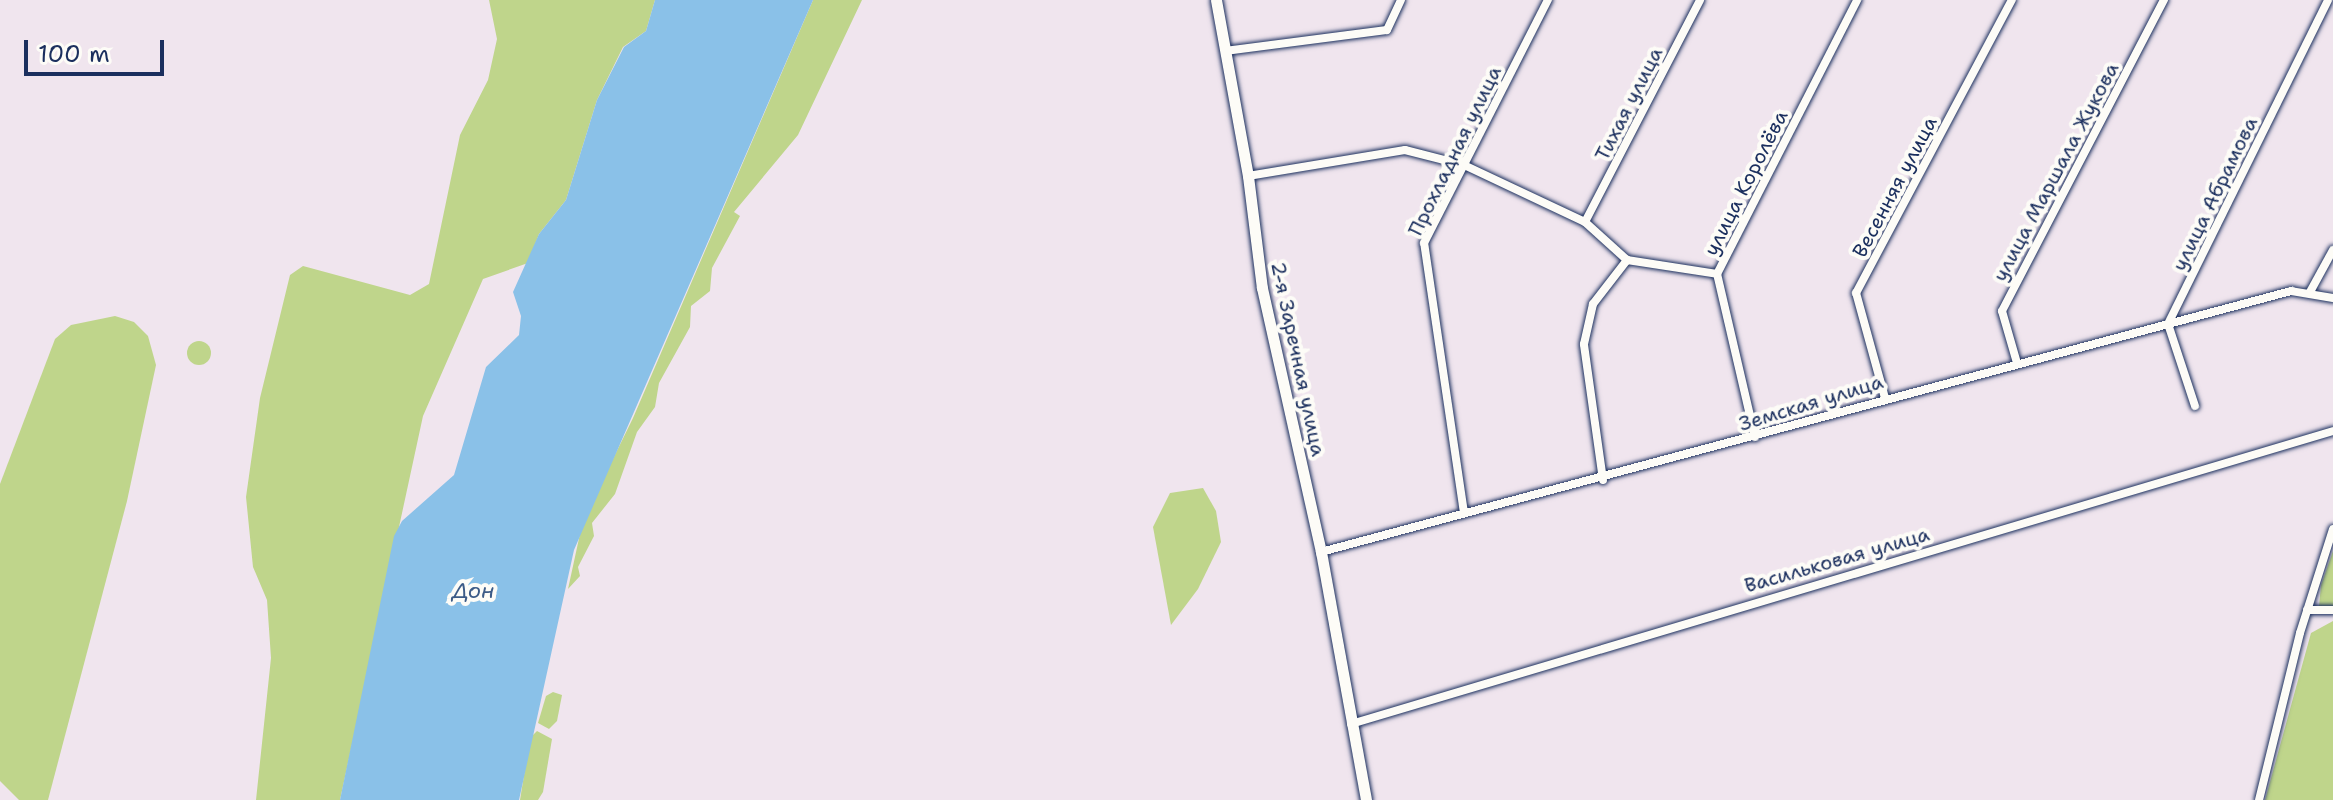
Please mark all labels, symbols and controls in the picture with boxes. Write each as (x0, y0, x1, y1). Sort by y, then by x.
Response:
scale bar (28, 24, 168, 74)
text: 100 m (38, 38, 110, 70)
street label: Тихая улица (1590, 43, 1668, 165)
street label: улица Маршала Жукова (1988, 58, 2124, 286)
street label: Прохладная улица (1403, 62, 1507, 240)
street label: улица Королёва (1699, 106, 1793, 260)
street label: Весенняя улица (1848, 112, 1942, 262)
street label: улица Абрамова (2167, 113, 2263, 275)
street label: 2-я Заречная улица (1266, 260, 1330, 458)
street label: Земская улица (1736, 370, 1886, 436)
street label: Васильковая улица (1742, 522, 1932, 598)
water label: Дон (452, 578, 494, 604)

